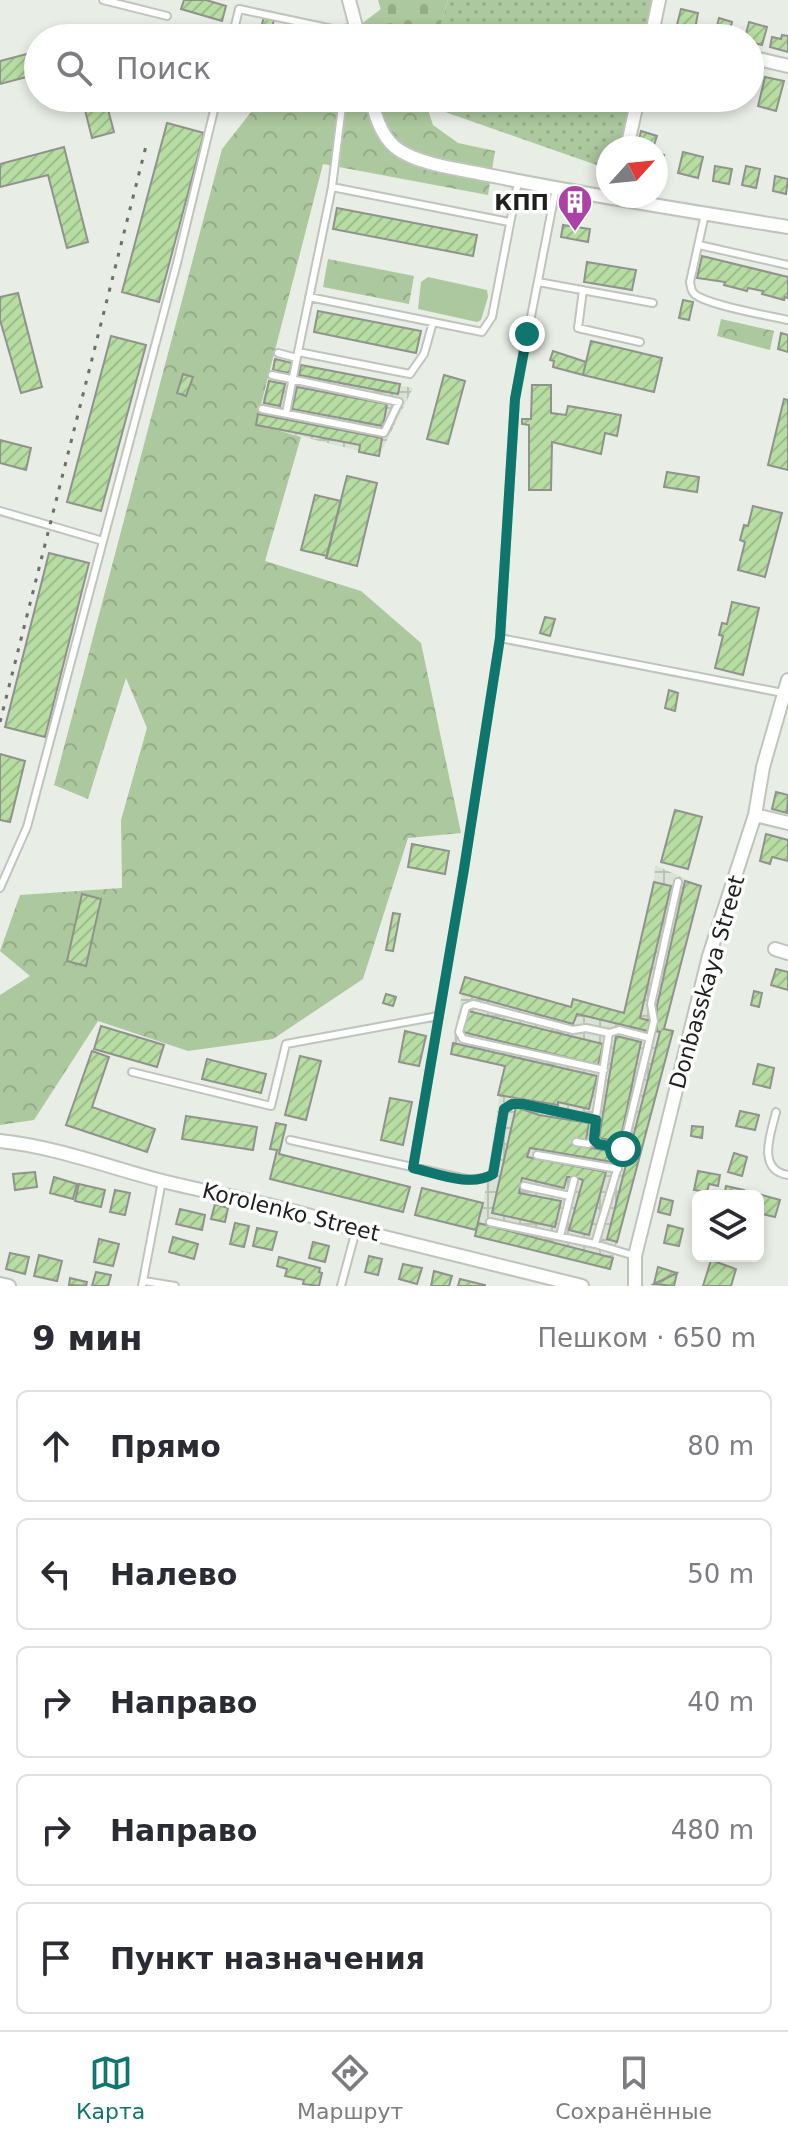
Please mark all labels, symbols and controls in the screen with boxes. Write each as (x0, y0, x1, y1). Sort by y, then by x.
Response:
search box (24, 24, 764, 112)
icon: search (52, 46, 96, 90)
text: Поиск (116, 51, 211, 86)
north arrow (596, 136, 668, 208)
building icon: КПП (556, 183, 594, 233)
place label: КПП (494, 190, 549, 215)
route end (509, 316, 545, 352)
street label: Donbasskaya Street (665, 872, 750, 1092)
route start (605, 1131, 641, 1167)
street label: Korolenko Street (200, 1178, 383, 1246)
map controls (692, 1190, 764, 1262)
button: layers (692, 1190, 764, 1262)
text: 9 мин (32, 1318, 143, 1358)
text: Пешком · 650 m (537, 1323, 756, 1353)
icon: ahead (34, 1424, 78, 1468)
text: Прямо (110, 1429, 221, 1464)
text: 80 m (687, 1431, 754, 1461)
icon: left (34, 1552, 78, 1596)
text: Налево (110, 1557, 237, 1592)
text: 50 m (687, 1559, 754, 1589)
icon: right (34, 1680, 78, 1724)
text: Направо (110, 1685, 257, 1720)
text: 40 m (687, 1687, 754, 1717)
icon: right (34, 1808, 78, 1852)
text: Направо (110, 1813, 257, 1848)
text: 480 m (671, 1815, 754, 1845)
icon: arrive (34, 1936, 78, 1980)
text: Пункт назначения (110, 1941, 425, 1976)
tab: Карта (76, 2051, 145, 2124)
tab: Маршрут (297, 2051, 403, 2124)
tab: Сохранённые (555, 2051, 712, 2124)

